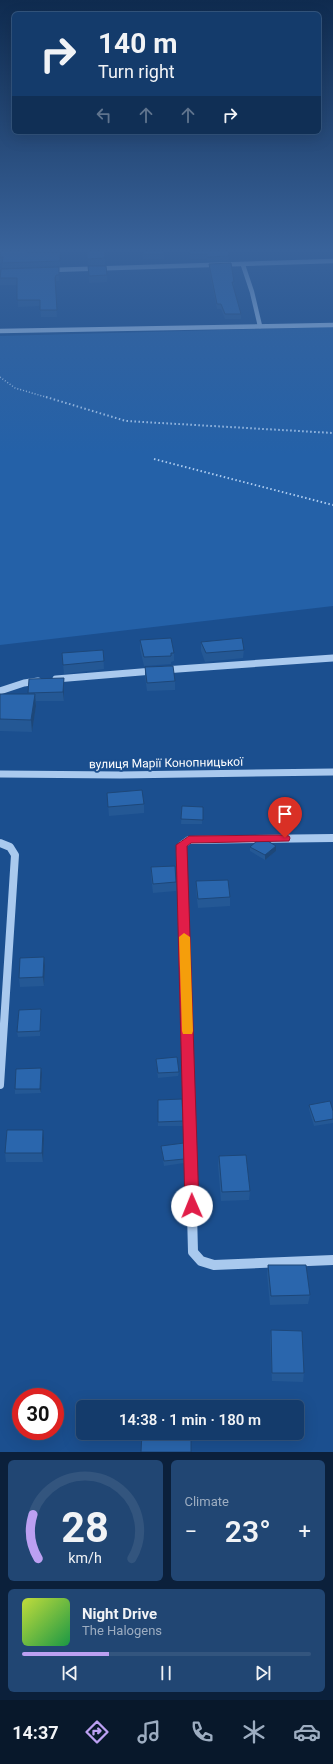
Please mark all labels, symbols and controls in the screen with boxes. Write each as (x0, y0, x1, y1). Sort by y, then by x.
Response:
text: 140 m (98, 27, 177, 60)
icon: right (32, 28, 84, 80)
text: Turn right (98, 61, 175, 82)
icon: left (93, 104, 115, 126)
icon: ahead (135, 104, 157, 126)
icon: ahead (177, 104, 199, 126)
icon: right (219, 104, 241, 126)
street label: вулиця Марії Конопницької (89, 755, 244, 771)
pin (268, 797, 302, 838)
icon: arrive (274, 803, 296, 825)
position arrow (171, 1185, 213, 1227)
speed limit sign: 30 (12, 1388, 64, 1440)
text: 14:38 · 1 min · 180 m (119, 1411, 261, 1429)
text: Climate (185, 1494, 229, 1509)
text: 28 (61, 1502, 109, 1551)
text: 23° (225, 1514, 271, 1549)
text: − (185, 1519, 197, 1544)
text: + (299, 1519, 311, 1544)
text: km/h (68, 1549, 102, 1565)
text: Night Drive (82, 1605, 157, 1623)
text: The Halogens (82, 1623, 162, 1638)
icon: previous (59, 1662, 81, 1684)
icon: pause (155, 1662, 177, 1684)
icon: next (252, 1662, 274, 1684)
icon: directions (83, 1718, 111, 1746)
icon: music (135, 1718, 163, 1746)
icon: phone (188, 1718, 216, 1746)
icon: climate (240, 1718, 268, 1746)
icon: car (293, 1718, 321, 1746)
text: 14:37 (12, 1722, 59, 1743)

